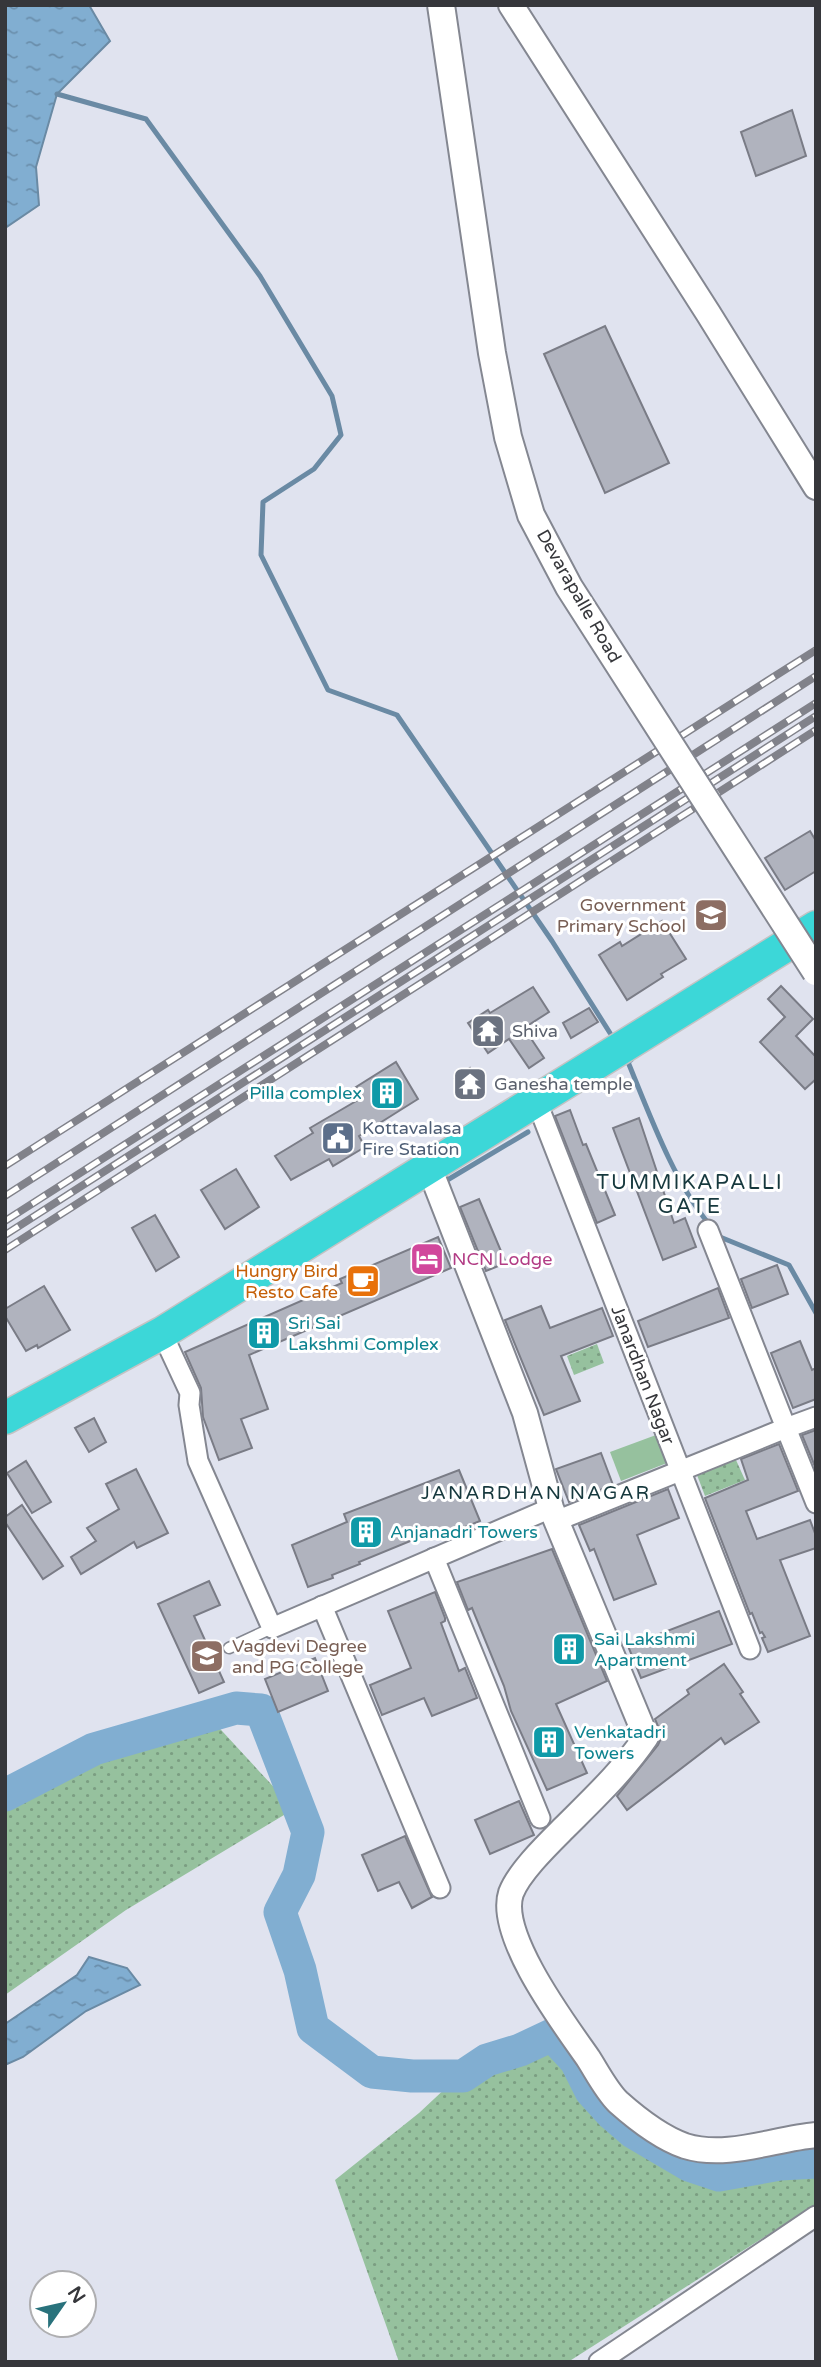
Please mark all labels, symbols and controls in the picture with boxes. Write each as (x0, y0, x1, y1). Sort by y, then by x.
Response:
street label: Devarapalle Road (532, 525, 626, 667)
place label: Government Primary School (557, 894, 686, 937)
school or university icon: Government Primary School (692, 896, 730, 934)
temple icon: Shiva (469, 1012, 507, 1050)
place label: Shiva (512, 1020, 558, 1042)
temple icon: Ganesha temple (451, 1065, 489, 1103)
place label: Ganesha temple (494, 1073, 633, 1095)
building icon: Pilla complex (368, 1074, 406, 1112)
place label: Pilla complex (249, 1082, 362, 1104)
place label: Kottavalasa Fire Station (362, 1117, 462, 1160)
public building icon: Kottavalasa Fire Station (319, 1119, 357, 1157)
district label: TUMMIKAPALLI GATE (596, 1170, 784, 1219)
hotel icon: NCN Lodge (408, 1240, 446, 1278)
place label: NCN Lodge (452, 1248, 552, 1270)
place label: Hungry Bird Resto Cafe (235, 1260, 338, 1303)
cafe icon: Hungry Bird Resto Cafe (344, 1262, 382, 1300)
street label: Janardhan Nagar (606, 1302, 680, 1448)
place label: Sri Sai Lakshmi Complex (288, 1312, 439, 1355)
building icon: Sri Sai Lakshmi Complex (245, 1314, 283, 1352)
district label: JANARDHAN NAGAR (421, 1482, 651, 1504)
building icon: Anjanadri Towers (347, 1513, 385, 1551)
place label: Anjanadri Towers (390, 1521, 538, 1543)
place label: Sai Lakshmi Apartment (594, 1628, 695, 1671)
building icon: Sai Lakshmi Apartment (550, 1630, 588, 1668)
place label: Vagdevi Degree and PG College (232, 1635, 367, 1678)
school or university icon: Vagdevi Degree and PG College (188, 1637, 226, 1675)
place label: Venkatadri Towers (574, 1721, 666, 1764)
building icon: Venkatadri Towers (530, 1723, 568, 1761)
north arrow (28, 2269, 98, 2339)
text: N (63, 2283, 90, 2308)

